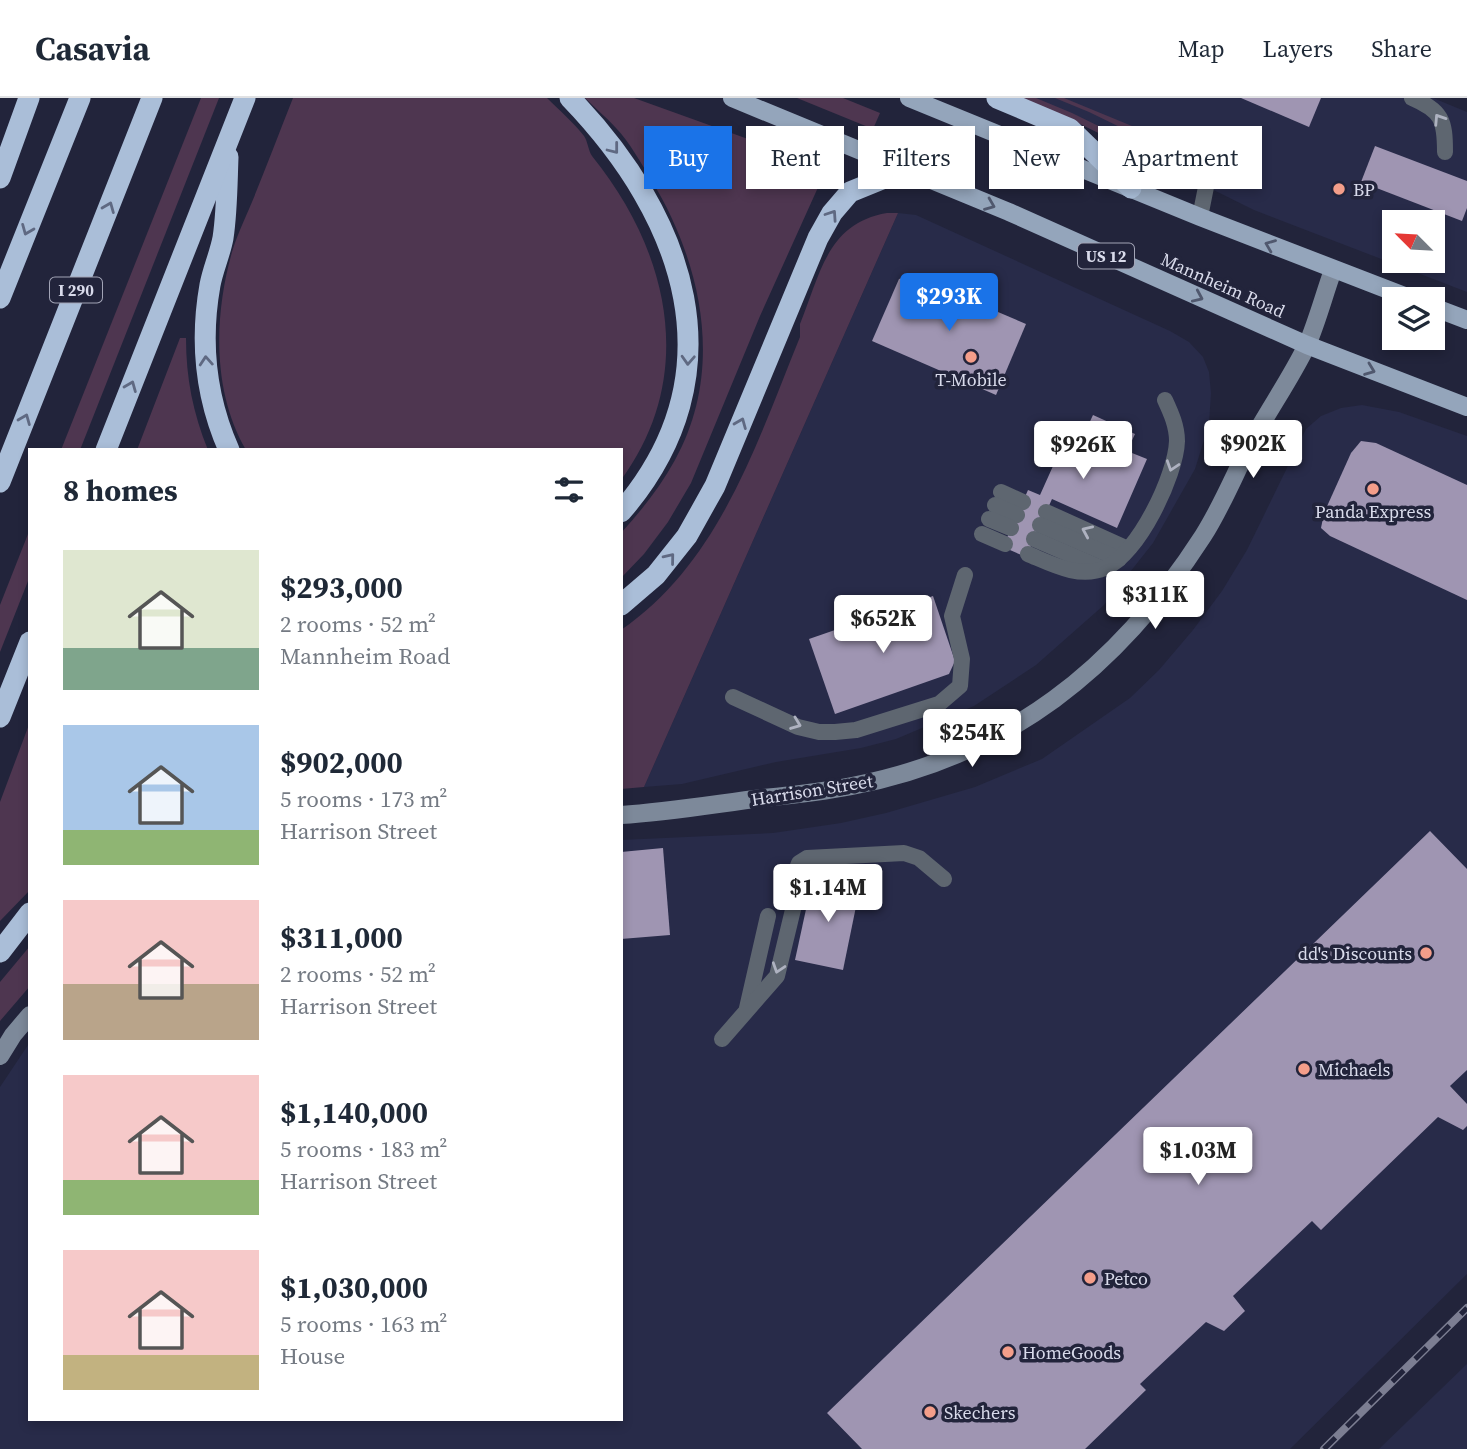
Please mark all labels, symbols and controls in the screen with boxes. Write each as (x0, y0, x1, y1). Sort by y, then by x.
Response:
text: Casavia (35, 26, 150, 71)
text: Map (1178, 32, 1225, 65)
text: Layers (1263, 32, 1333, 65)
text: Share (1371, 32, 1432, 65)
one-way arrow (1434, 113, 1447, 126)
chip: Buy (644, 126, 732, 189)
chip: Rent (746, 126, 844, 189)
chip: Filters (858, 126, 975, 189)
chip: New (989, 126, 1084, 189)
chip: Apartment (1098, 126, 1262, 189)
one-way arrow (606, 142, 619, 154)
place label: BP (1353, 177, 1375, 202)
marker: BP (1331, 181, 1347, 197)
one-way arrow (983, 196, 995, 210)
one-way arrow (101, 202, 115, 214)
one-way arrow (824, 210, 836, 223)
north arrow (1382, 210, 1446, 273)
map controls (1382, 210, 1445, 350)
one-way arrow (22, 223, 36, 235)
one-way arrow (1264, 240, 1276, 254)
road number: US 12 (1078, 244, 1134, 268)
street label: Mannheim Road (1157, 246, 1289, 324)
pin: $293K (900, 274, 998, 333)
road number: I 290 (50, 278, 102, 302)
text: $293K (916, 280, 982, 312)
button: layers (1382, 287, 1445, 350)
one-way arrow (1191, 289, 1203, 303)
marker: T-Mobile (963, 349, 979, 365)
one-way arrow (680, 354, 695, 365)
one-way arrow (199, 355, 214, 366)
one-way arrow (1364, 361, 1376, 375)
place label: T-Mobile (935, 367, 1007, 392)
one-way arrow (122, 381, 136, 393)
one-way arrow (17, 413, 31, 425)
one-way arrow (733, 418, 747, 431)
pin: $902K (1204, 420, 1302, 480)
pin: $926K (1034, 422, 1132, 481)
text: $902K (1220, 427, 1286, 459)
text: $926K (1050, 428, 1116, 460)
one-way arrow (1166, 459, 1180, 471)
text: 8 homes (63, 470, 178, 511)
icon: filters (550, 471, 588, 509)
marker: Panda Express (1365, 481, 1381, 497)
place label: Panda Express (1315, 499, 1432, 524)
one-way arrow (1082, 525, 1094, 539)
one-way arrow (662, 553, 674, 566)
text: $293,000 (280, 567, 403, 608)
pin: $311K (1106, 572, 1204, 631)
icon: home (119, 578, 203, 662)
text: $311K (1122, 578, 1188, 610)
pin: $652K (834, 596, 932, 655)
text: $652K (850, 602, 916, 634)
text: 2 rooms · 52 m² (280, 608, 436, 640)
text: Mannheim Road (280, 640, 450, 672)
pin: $254K (923, 710, 1021, 769)
one-way arrow (789, 716, 801, 730)
text: $254K (939, 716, 1005, 748)
text: $902,000 (280, 742, 403, 783)
icon: home (119, 753, 203, 837)
street label: Harrison Street (749, 768, 875, 812)
text: 5 rooms · 173 m² (280, 783, 447, 815)
text: Harrison Street (280, 815, 437, 847)
pin: $1.14M (771, 864, 885, 924)
text: $1.14M (789, 871, 867, 903)
text: $311,000 (280, 917, 403, 958)
icon: home (119, 928, 203, 1012)
place label: dd's Discounts (1298, 941, 1412, 966)
marker: dd's Discounts (1418, 945, 1434, 961)
text: 2 rooms · 52 m² (280, 958, 436, 990)
one-way arrow (771, 961, 786, 973)
text: Harrison Street (280, 990, 437, 1022)
place label: Michaels (1318, 1057, 1391, 1082)
marker: Michaels (1296, 1061, 1312, 1077)
text: $1,140,000 (280, 1092, 428, 1133)
icon: home (119, 1103, 203, 1187)
pin: $1.03M (1141, 1128, 1255, 1187)
text: 5 rooms · 183 m² (280, 1133, 447, 1165)
text: $1.03M (1159, 1134, 1237, 1166)
text: Harrison Street (280, 1165, 437, 1197)
place label: Petco (1104, 1266, 1148, 1291)
text: $1,030,000 (280, 1267, 428, 1308)
marker: Petco (1082, 1270, 1098, 1286)
icon: home (119, 1278, 203, 1362)
text: 5 rooms · 163 m² (280, 1308, 447, 1340)
text: House (280, 1340, 345, 1372)
place label: HomeGoods (1022, 1340, 1121, 1365)
marker: HomeGoods (1000, 1344, 1016, 1360)
place label: Skechers (944, 1400, 1016, 1425)
marker: Skechers (922, 1404, 938, 1420)

